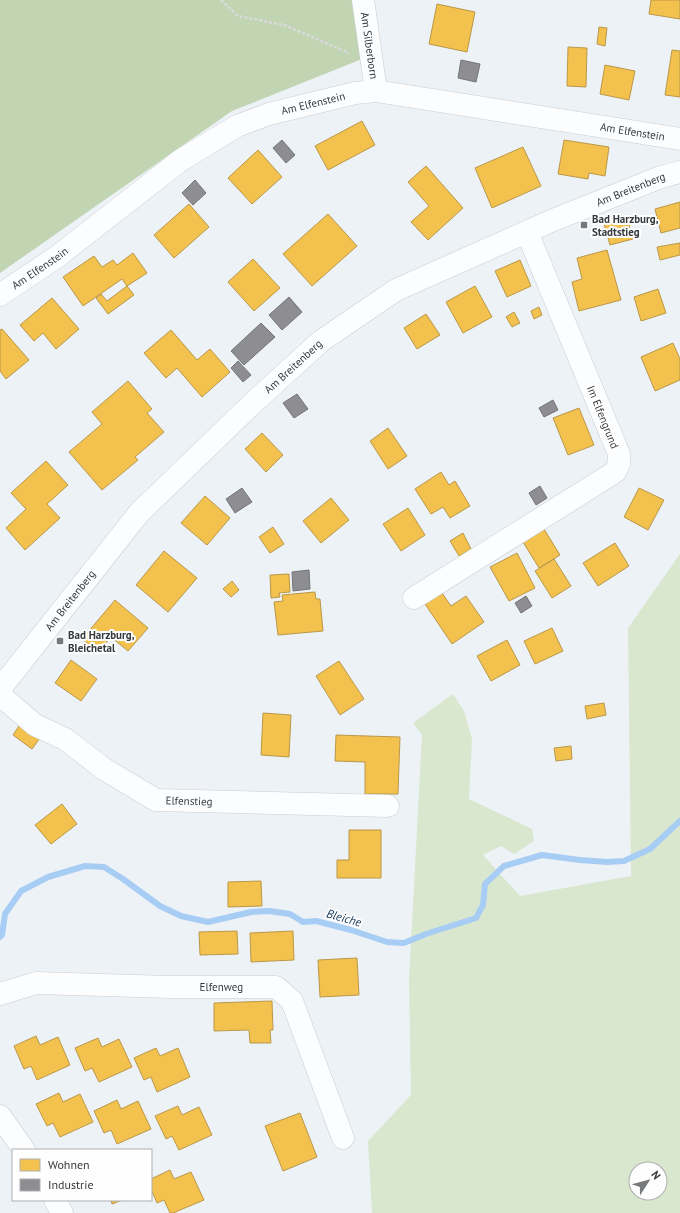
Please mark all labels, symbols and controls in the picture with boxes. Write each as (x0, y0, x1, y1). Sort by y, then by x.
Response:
street label: Am Silberborn (358, 11, 381, 80)
street label: Am Elfenstein (280, 89, 346, 118)
street label: Am Elfenstein (599, 120, 666, 144)
street label: Am Breitenberg (594, 169, 667, 209)
place label: Bad Harzburg, Stadtstieg (592, 212, 659, 239)
marker: Bad Harzburg, Stadtstieg (579, 220, 589, 230)
street label: Am Elfenstein (9, 244, 71, 292)
street label: Am Breitenberg (261, 336, 325, 396)
street label: Im Elfengrund (584, 383, 622, 451)
street label: Am Breitenberg (42, 567, 98, 633)
place label: Bad Harzburg, Bleichetal (68, 628, 135, 655)
marker: Bad Harzburg, Bleichetal (55, 636, 65, 646)
street label: Elfenstieg (165, 793, 213, 808)
water label: Bleiche (325, 905, 364, 930)
street label: Elfenweg (200, 980, 243, 994)
legend (12, 1149, 152, 1201)
text: Wohnen (48, 1157, 90, 1172)
north arrow (628, 1161, 668, 1201)
text: N (648, 1168, 664, 1182)
text: Industrie (48, 1177, 94, 1192)

